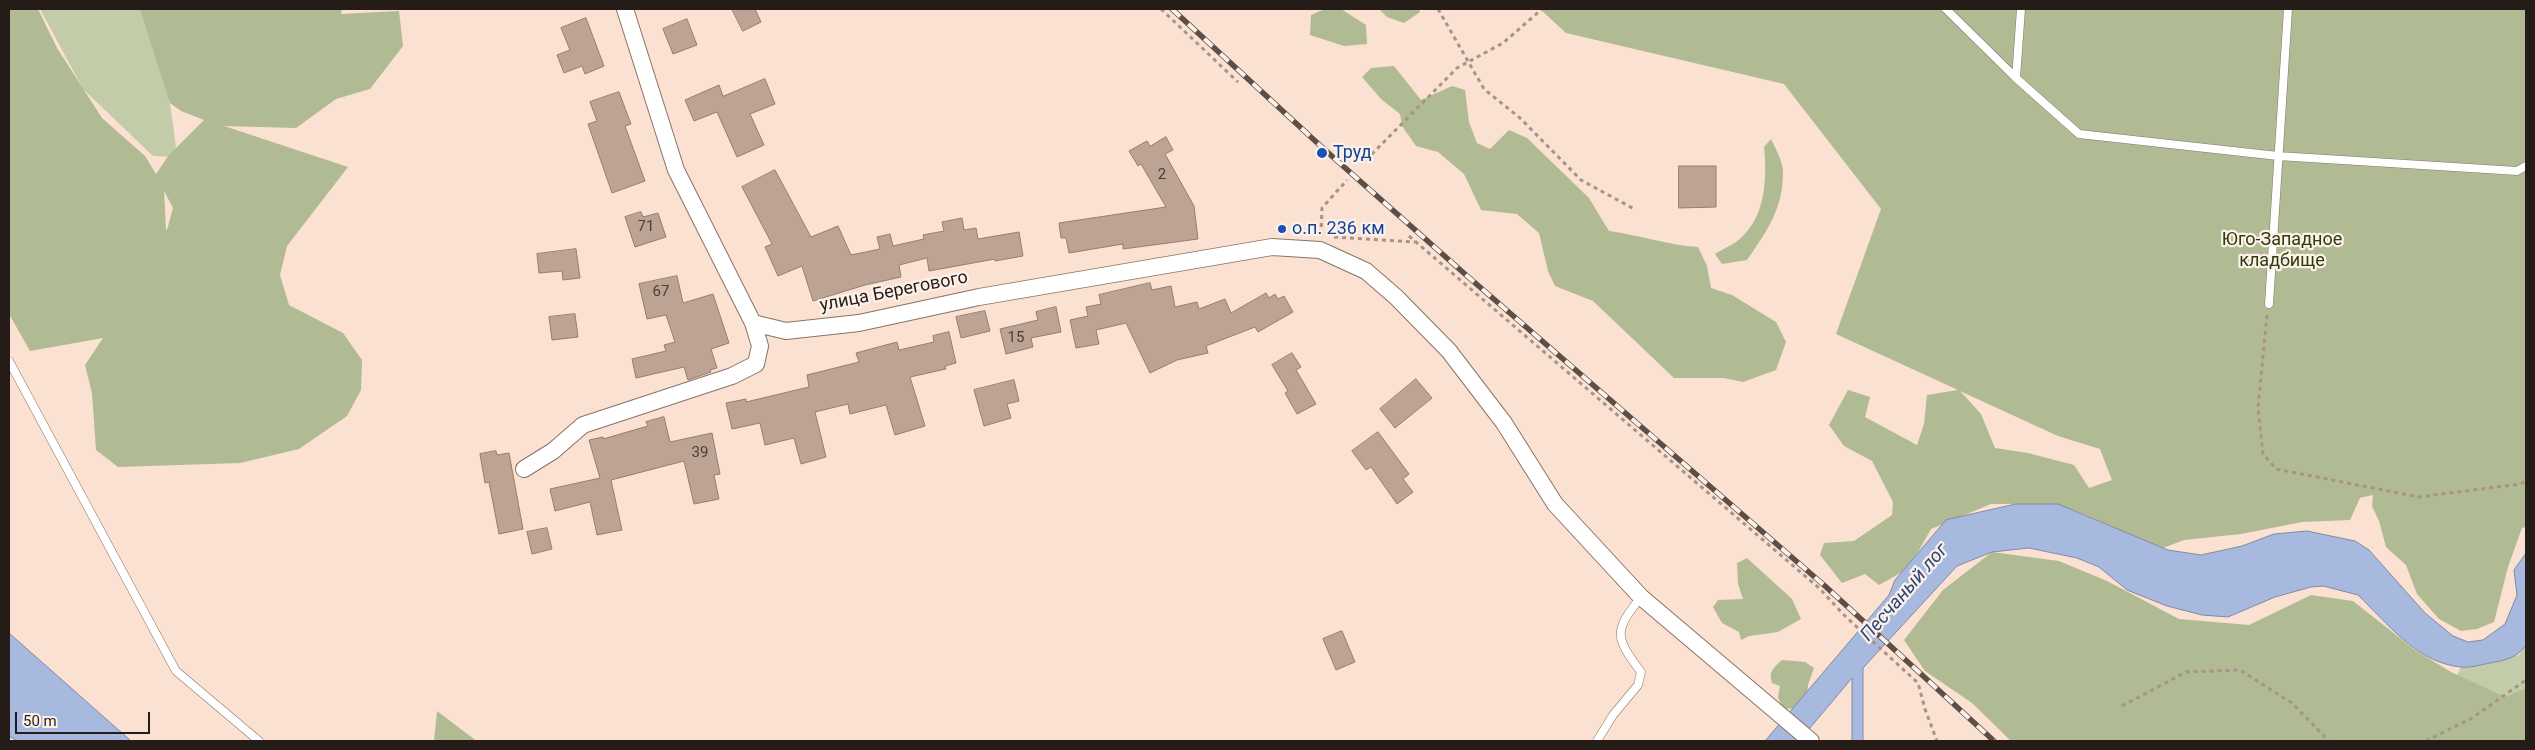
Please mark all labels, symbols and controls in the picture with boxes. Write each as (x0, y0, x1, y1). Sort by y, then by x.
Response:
place label: Труд (1333, 142, 1372, 164)
marker: Труд (1315, 146, 1329, 160)
house number: 2 (1158, 166, 1166, 184)
house number: 71 (638, 218, 654, 236)
place label: о.п. 236 км (1292, 218, 1385, 240)
marker: о.п. 236 км (1276, 223, 1288, 235)
park label: Юго-Западное кладбище (2222, 229, 2342, 272)
street label: улица Берегового (818, 267, 970, 317)
house number: 67 (653, 283, 669, 301)
house number: 15 (1008, 329, 1024, 347)
house number: 39 (692, 444, 708, 462)
water label: Песчаный лог (1856, 540, 1954, 646)
scale bar (18, 702, 152, 734)
text: 50 m (23, 712, 57, 730)

